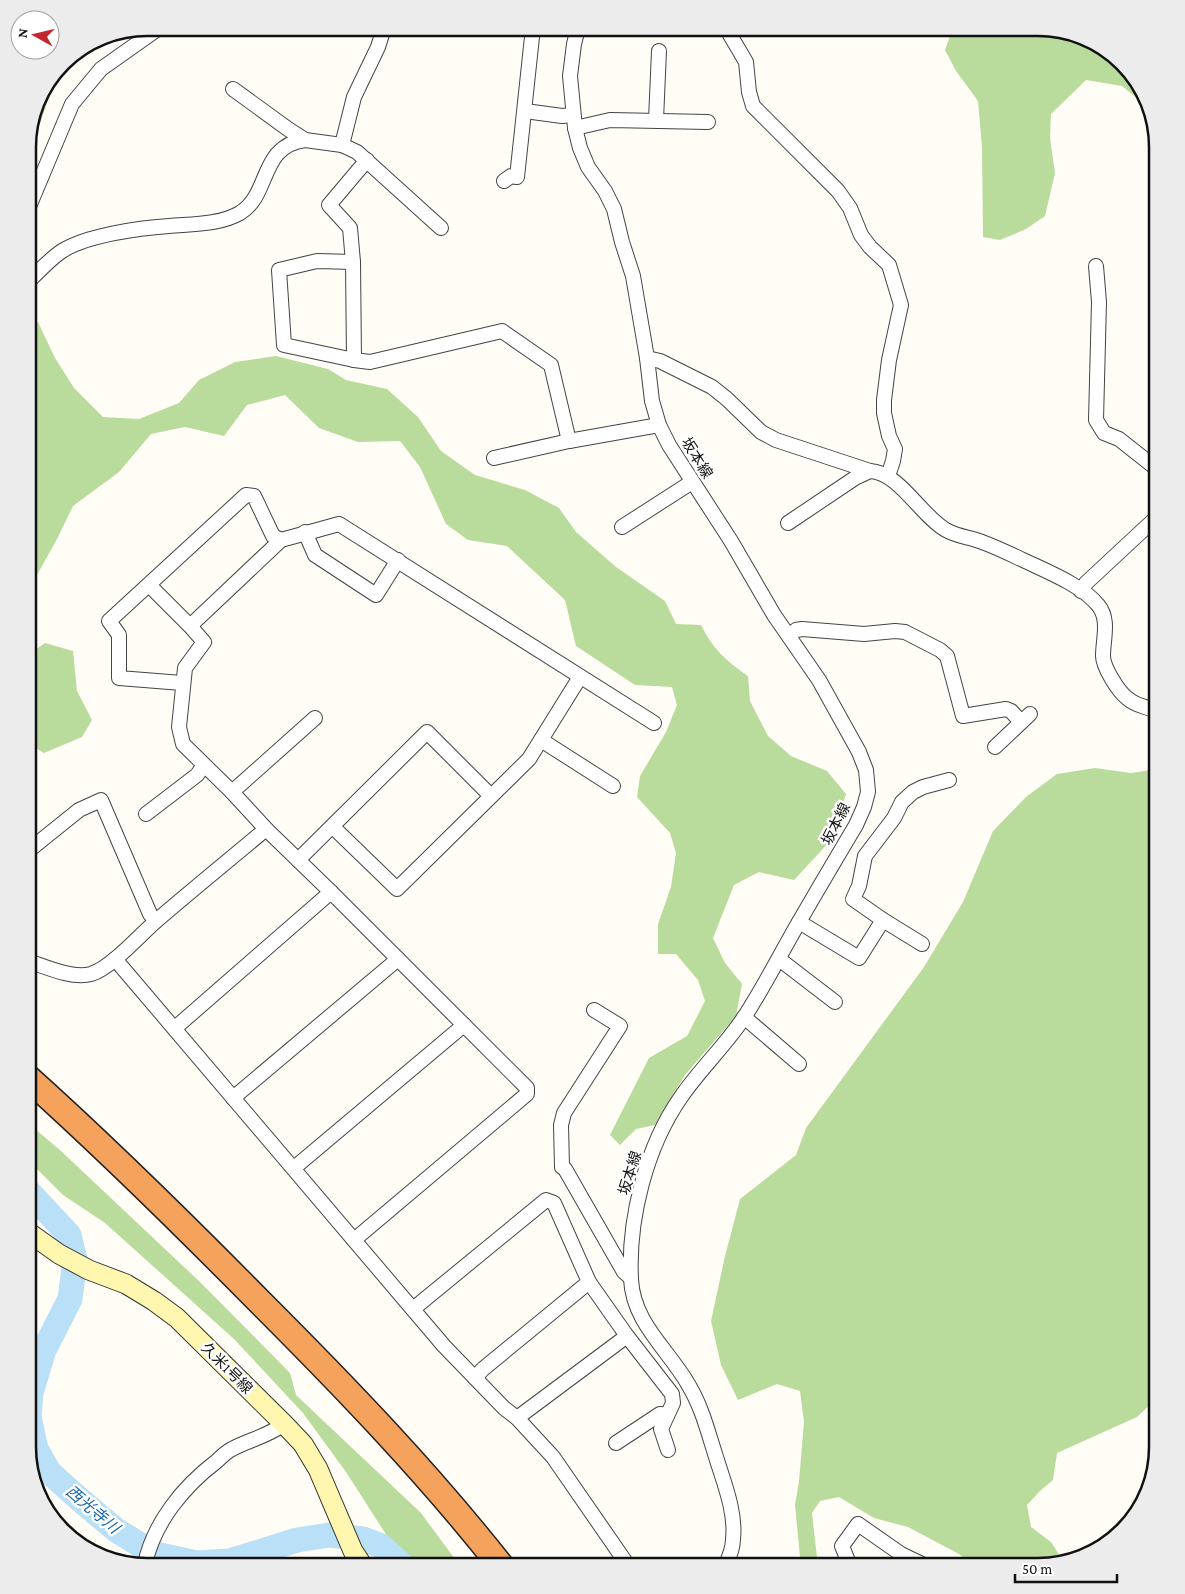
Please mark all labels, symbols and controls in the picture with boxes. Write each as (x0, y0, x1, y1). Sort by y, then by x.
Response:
north arrow (10, 10, 60, 60)
text: N (14, 27, 31, 39)
street label: 坂本線 (678, 435, 716, 481)
street label: 坂本線 (819, 800, 853, 848)
street label: 坂本線 (616, 1149, 644, 1197)
street label: 久米1号線 (198, 1339, 256, 1397)
water label: 西光寺川 (63, 1482, 124, 1538)
scale bar (1015, 1552, 1118, 1584)
text: 50 m (1022, 1561, 1052, 1577)

